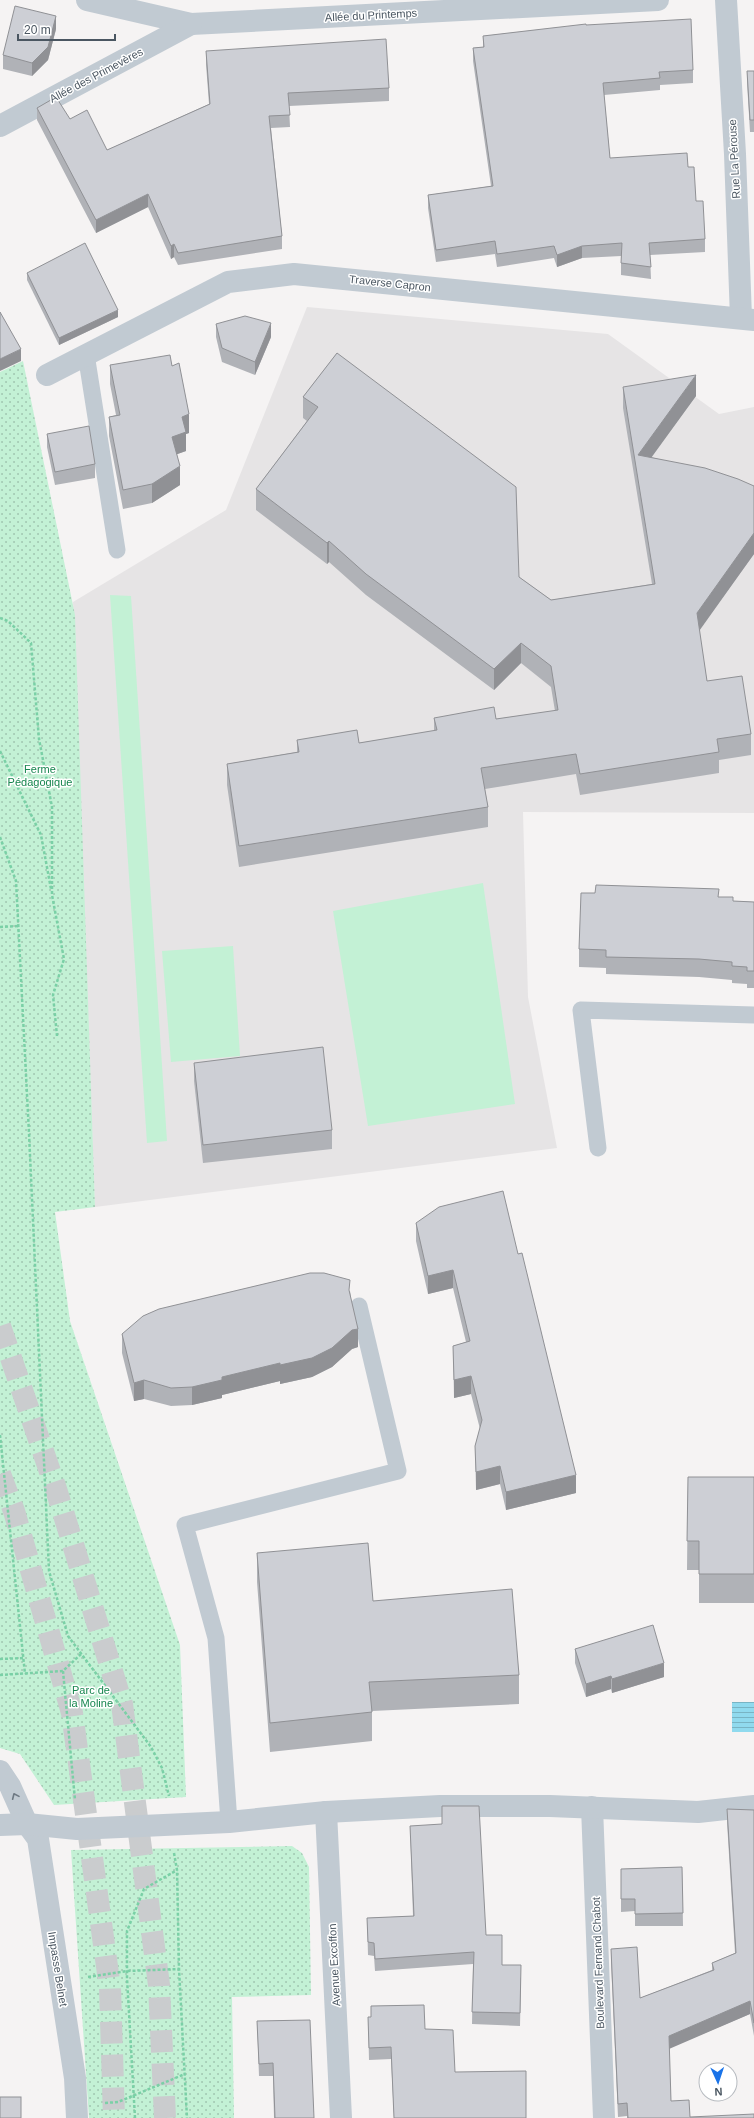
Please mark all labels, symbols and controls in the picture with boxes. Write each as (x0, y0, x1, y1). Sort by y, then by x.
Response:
street label: Allée du Printemps (325, 7, 418, 23)
scale bar (18, 16, 115, 42)
text: 20 m (24, 23, 51, 37)
street label: Allée des Primevères (47, 45, 145, 105)
street label: Rue La Pérouse (726, 119, 742, 199)
street label: Traverse Capron (349, 273, 431, 293)
park label: Ferme Pédagogique (8, 763, 72, 788)
park label: Parc de la Moline (69, 1684, 113, 1709)
one-way arrow (11, 1793, 19, 1800)
street label: Boulevard Fernand Chabot (590, 1897, 606, 2029)
street label: Avenue Excoffon (326, 1923, 342, 2007)
street label: Impasse Belnet (46, 1931, 70, 2007)
north arrow (698, 2062, 738, 2102)
text: N (714, 2086, 723, 2098)

